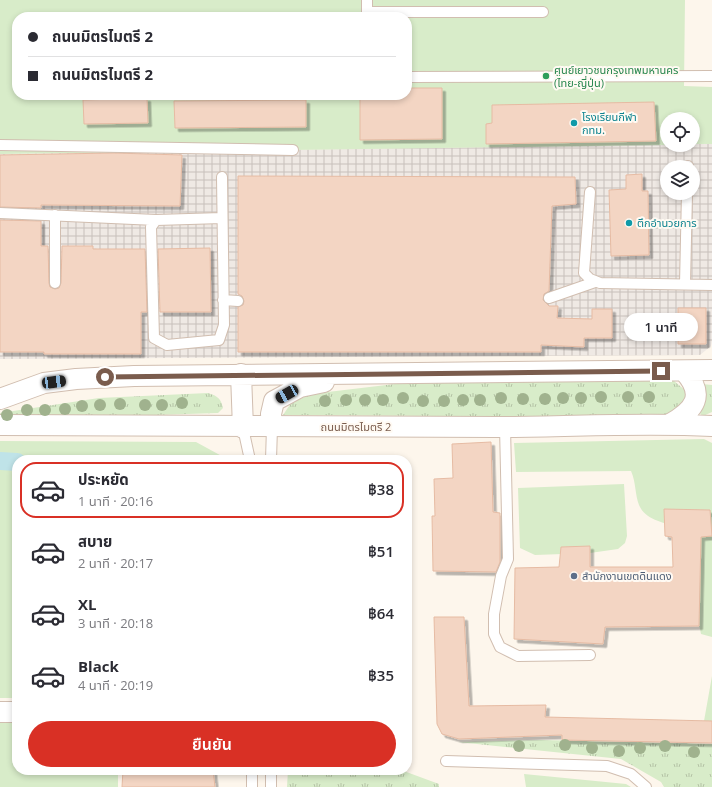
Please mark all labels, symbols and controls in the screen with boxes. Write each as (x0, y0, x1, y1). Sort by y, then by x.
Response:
text: ถนนมิตรไมตรี 2 (52, 26, 153, 46)
place label: ศูนย์เยาวชนกรุงเทพมหานคร (ไทย-ญี่ปุ่น) (554, 62, 678, 90)
text: ถนนมิตรไมตรี 2 (52, 64, 153, 84)
marker: ศูนย์เยาวชนกรุงเทพมหานคร (ไทย-ญี่ปุ่น) (541, 71, 551, 81)
place label: โรงเรียนกีฬา กทม. (582, 109, 637, 137)
map controls (660, 112, 700, 200)
button: locate (660, 112, 700, 152)
marker: โรงเรียนกีฬา กทม. (569, 118, 579, 128)
button: layers (660, 160, 700, 200)
place label: ตึกอำนวยการ (637, 215, 697, 230)
marker: ตึกอำนวยการ (624, 218, 634, 228)
callout: 1 นาที (624, 313, 698, 341)
text: 1 นาที (645, 318, 677, 336)
route end (652, 362, 670, 380)
route start (96, 368, 114, 386)
car (41, 375, 67, 389)
car (274, 383, 300, 405)
street label: ถนนมิตรไมตรี 2 (321, 419, 391, 434)
text: ประหยัด (78, 469, 129, 489)
icon: car (30, 472, 66, 508)
text: ฿38 (368, 479, 394, 499)
text: 1 นาที · 20:16 (78, 492, 153, 510)
text: สบาย (78, 531, 112, 551)
icon: car (30, 534, 66, 570)
text: ฿51 (368, 541, 394, 561)
text: 2 นาที · 20:17 (78, 554, 153, 572)
place label: สำนักงานเขตดินแดง (582, 568, 672, 583)
marker: สำนักงานเขตดินแดง (569, 571, 579, 581)
text: XL (78, 594, 96, 614)
icon: car (30, 596, 66, 632)
text: ฿64 (368, 603, 394, 623)
text: 3 นาที · 20:18 (78, 614, 153, 632)
text: Black (78, 656, 119, 676)
icon: car (30, 658, 66, 694)
text: ฿35 (368, 665, 394, 685)
text: 4 นาที · 20:19 (78, 676, 153, 694)
button: ยืนยัน (28, 721, 396, 767)

